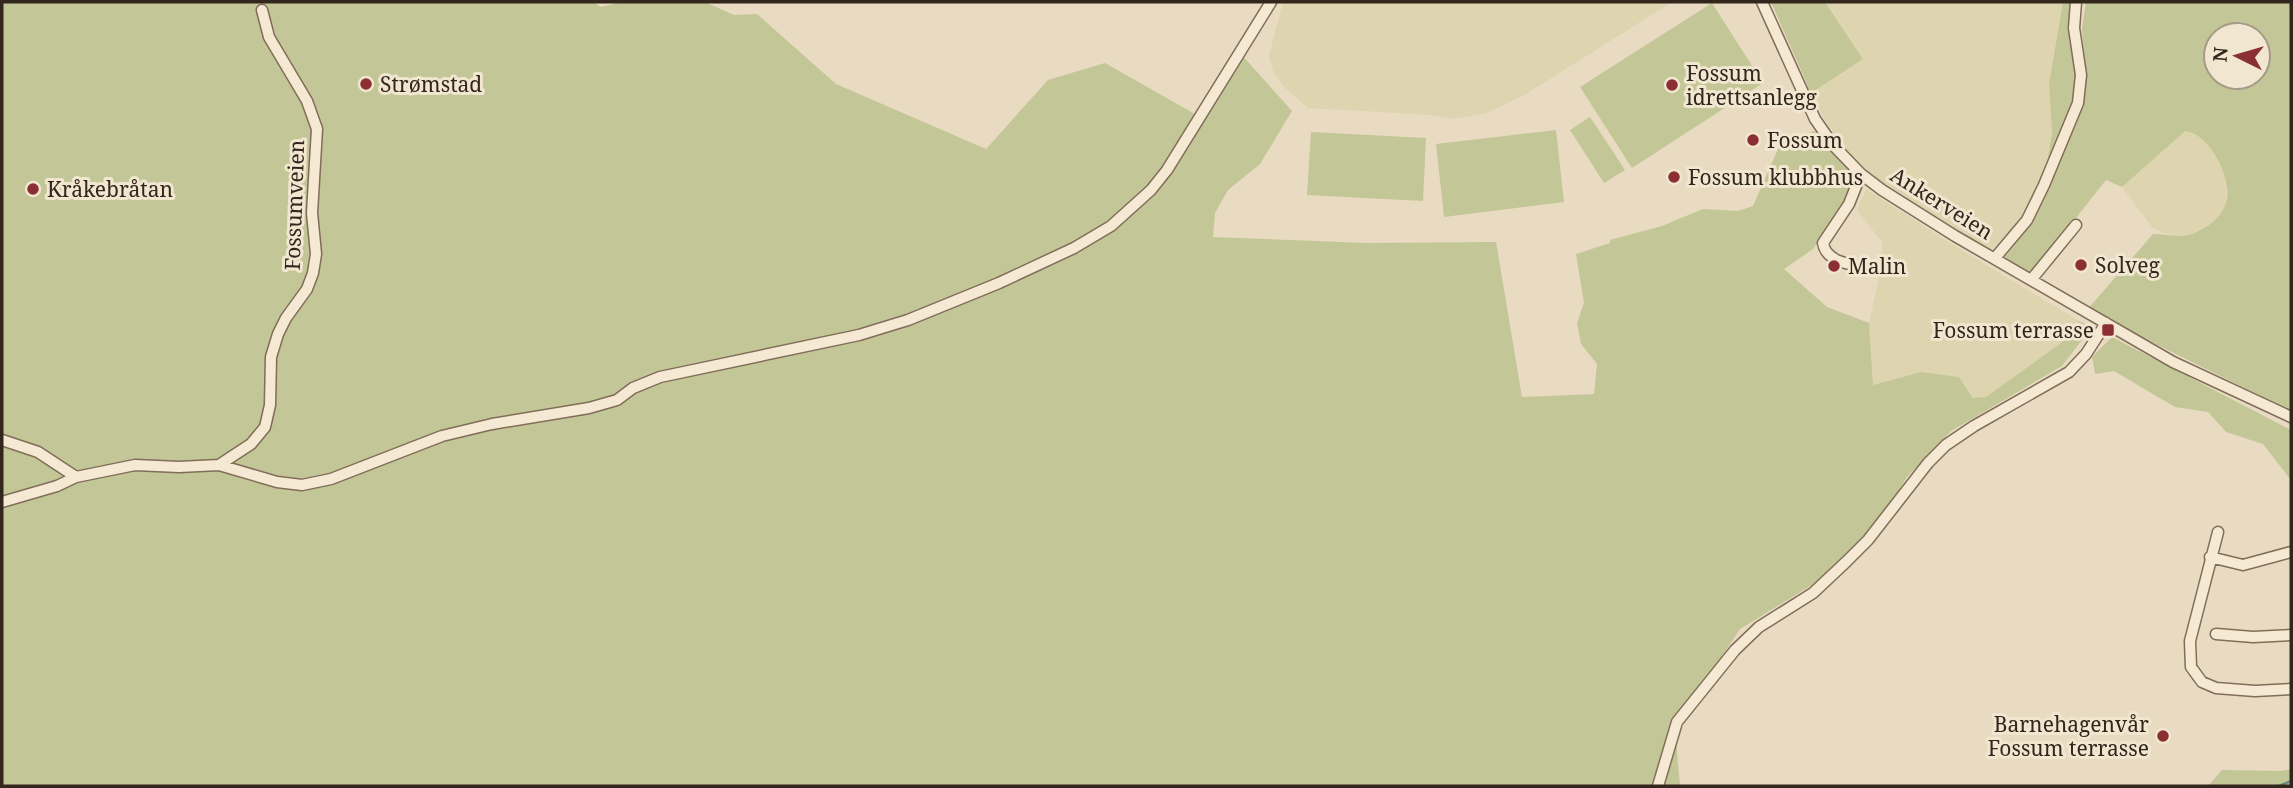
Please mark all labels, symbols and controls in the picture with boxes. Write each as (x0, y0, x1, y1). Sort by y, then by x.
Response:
north arrow (2202, 21, 2272, 91)
text: N (2206, 46, 2234, 63)
place label: Fossum idrettsanlegg (1686, 59, 1817, 111)
place label: Strømstad (380, 70, 482, 98)
marker: Strømstad (358, 76, 374, 92)
marker: Fossum idrettsanlegg (1664, 77, 1680, 93)
place label: Fossum (1767, 126, 1843, 154)
marker: Fossum (1745, 132, 1761, 148)
street label: Fossumveien (278, 139, 310, 271)
street label: Ankerveien (1885, 160, 1999, 246)
place label: Fossum klubbhus (1688, 163, 1863, 191)
marker: Fossum klubbhus (1666, 169, 1682, 185)
place label: Kråkebråtan (47, 175, 173, 203)
marker: Kråkebråtan (25, 181, 41, 197)
place label: Solveg (2095, 251, 2160, 279)
place label: Malin (1848, 252, 1906, 280)
marker: Solveg (2073, 257, 2089, 273)
marker: Malin (1826, 258, 1842, 274)
place label: Fossum terrasse (1933, 316, 2094, 344)
marker: Fossum terrasse (2100, 322, 2116, 338)
place label: Barnehagenvår Fossum terrasse (1988, 710, 2149, 762)
marker: Barnehagenvår Fossum terrasse (2155, 728, 2171, 744)

